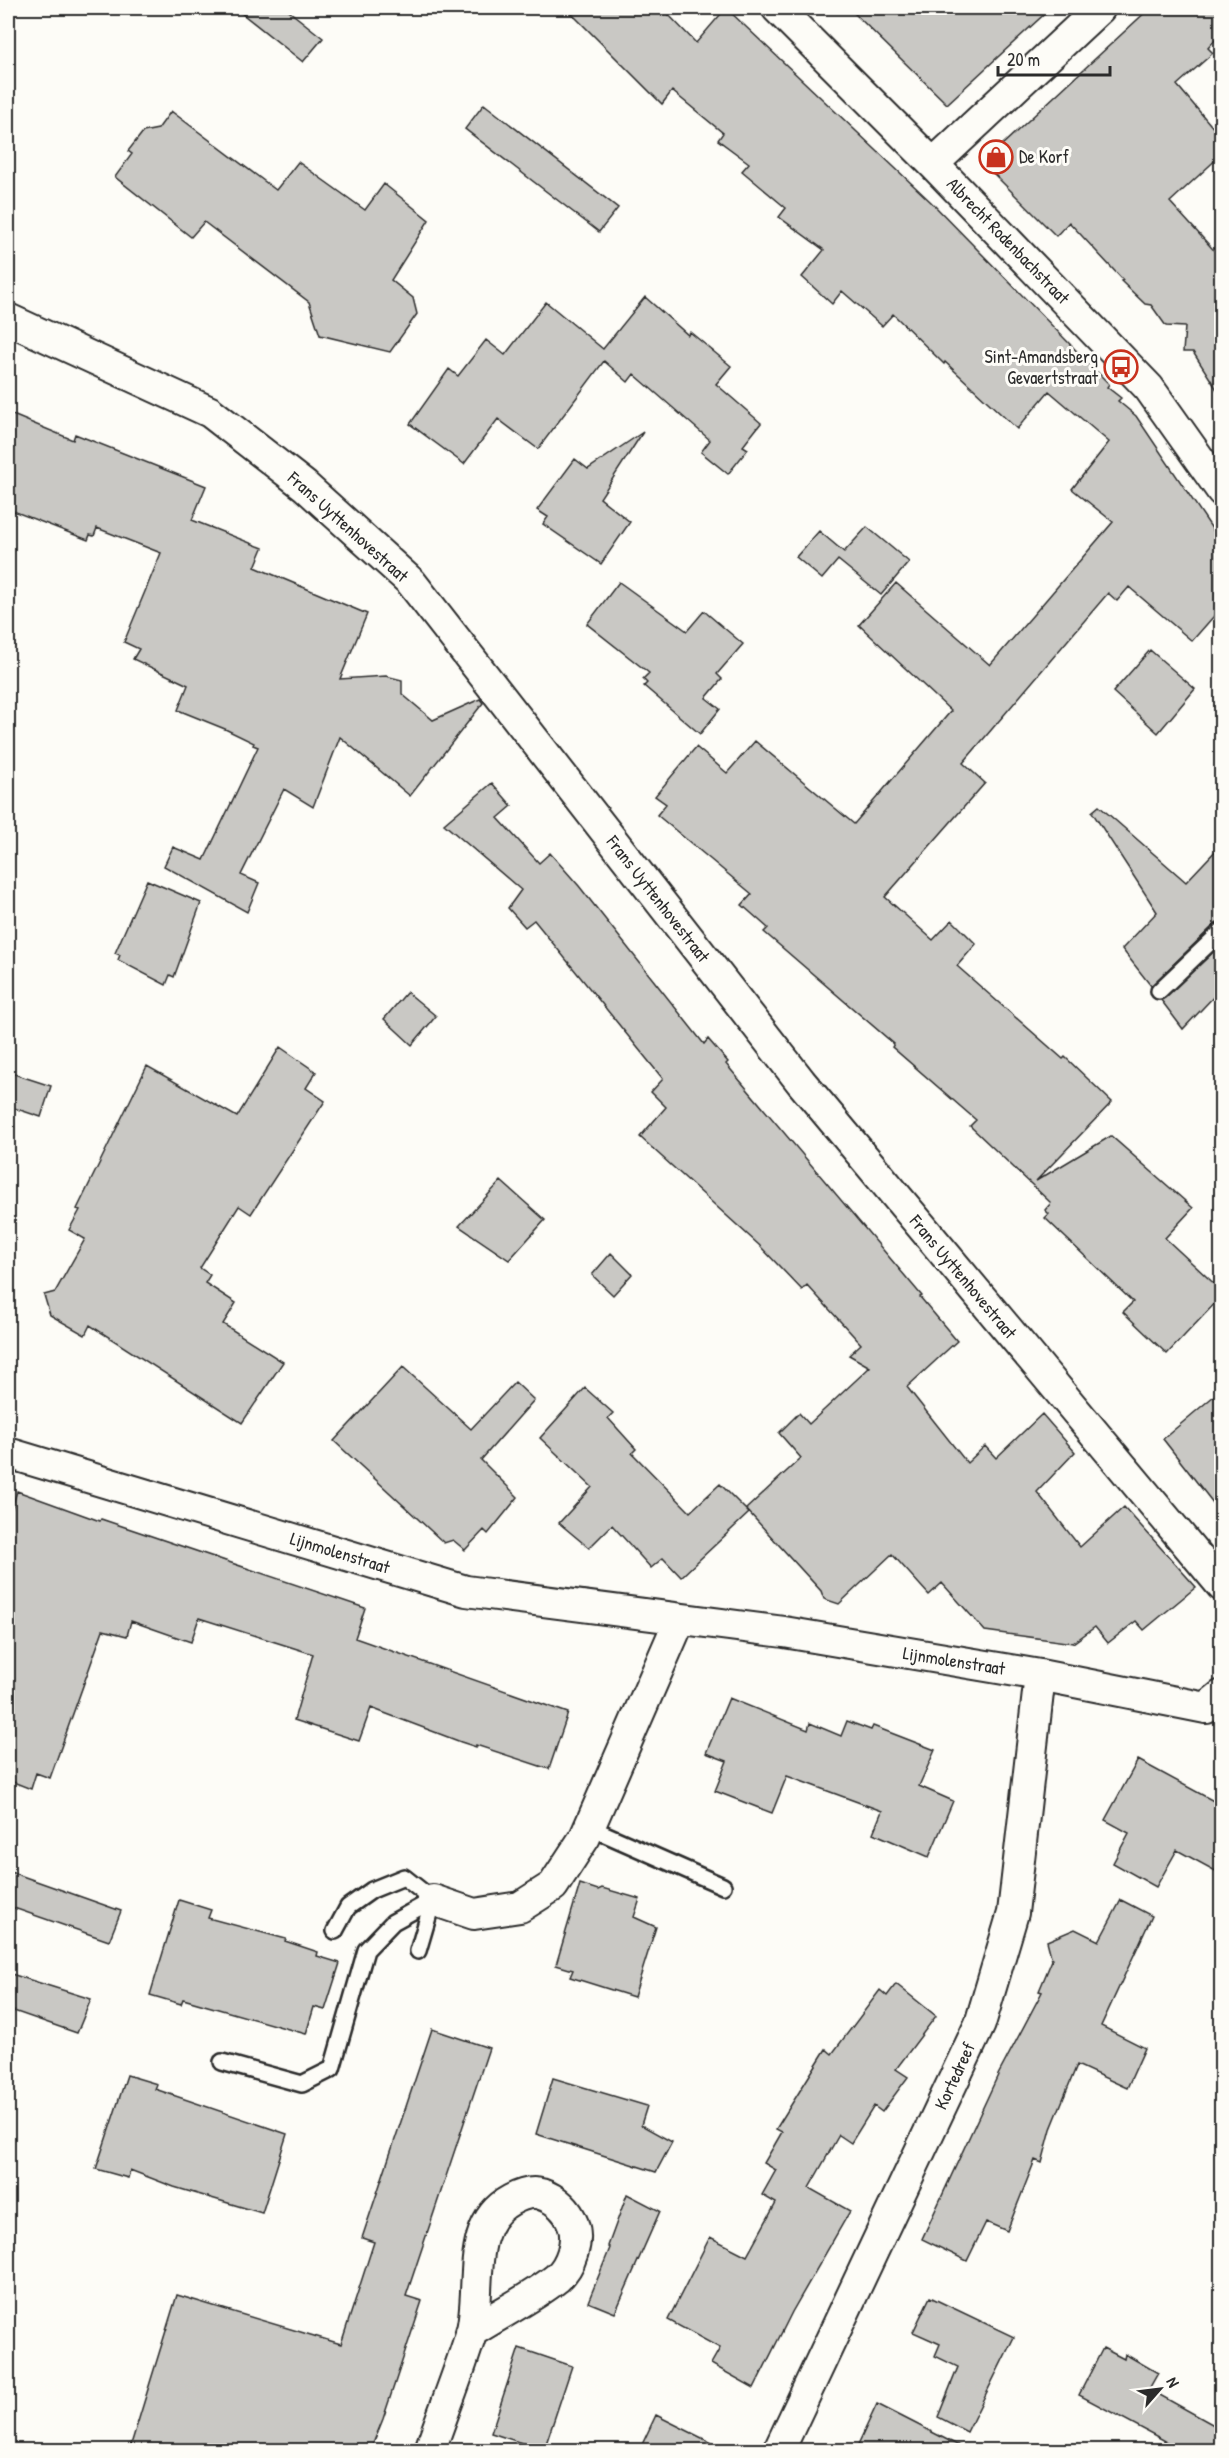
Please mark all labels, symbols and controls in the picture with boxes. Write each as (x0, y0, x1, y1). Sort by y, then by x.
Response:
scale bar (998, 39, 1110, 77)
text: 20 m (1007, 47, 1040, 72)
shop icon: De Korf (978, 139, 1014, 175)
place label: De Korf (1019, 144, 1069, 169)
street label: Albrecht Rodenbachstraat (941, 172, 1076, 310)
place label: Sint-Amandsberg Gevaertstraat (984, 344, 1099, 390)
bus stop icon: Sint-Amandsberg Gevaertstraat (1103, 349, 1139, 385)
street label: Frans Uyttenhovestraat (282, 465, 415, 588)
street label: Frans Uyttenhovestraat (600, 829, 716, 968)
street label: Frans Uyttenhovestraat (903, 1209, 1023, 1345)
street label: Lijnmolenstraat (287, 1526, 394, 1580)
street label: Lijnmolenstraat (901, 1640, 1008, 1681)
street label: Kortedreef (928, 2038, 981, 2114)
north arrow (1130, 2359, 1190, 2419)
text: N (1162, 2373, 1185, 2391)

